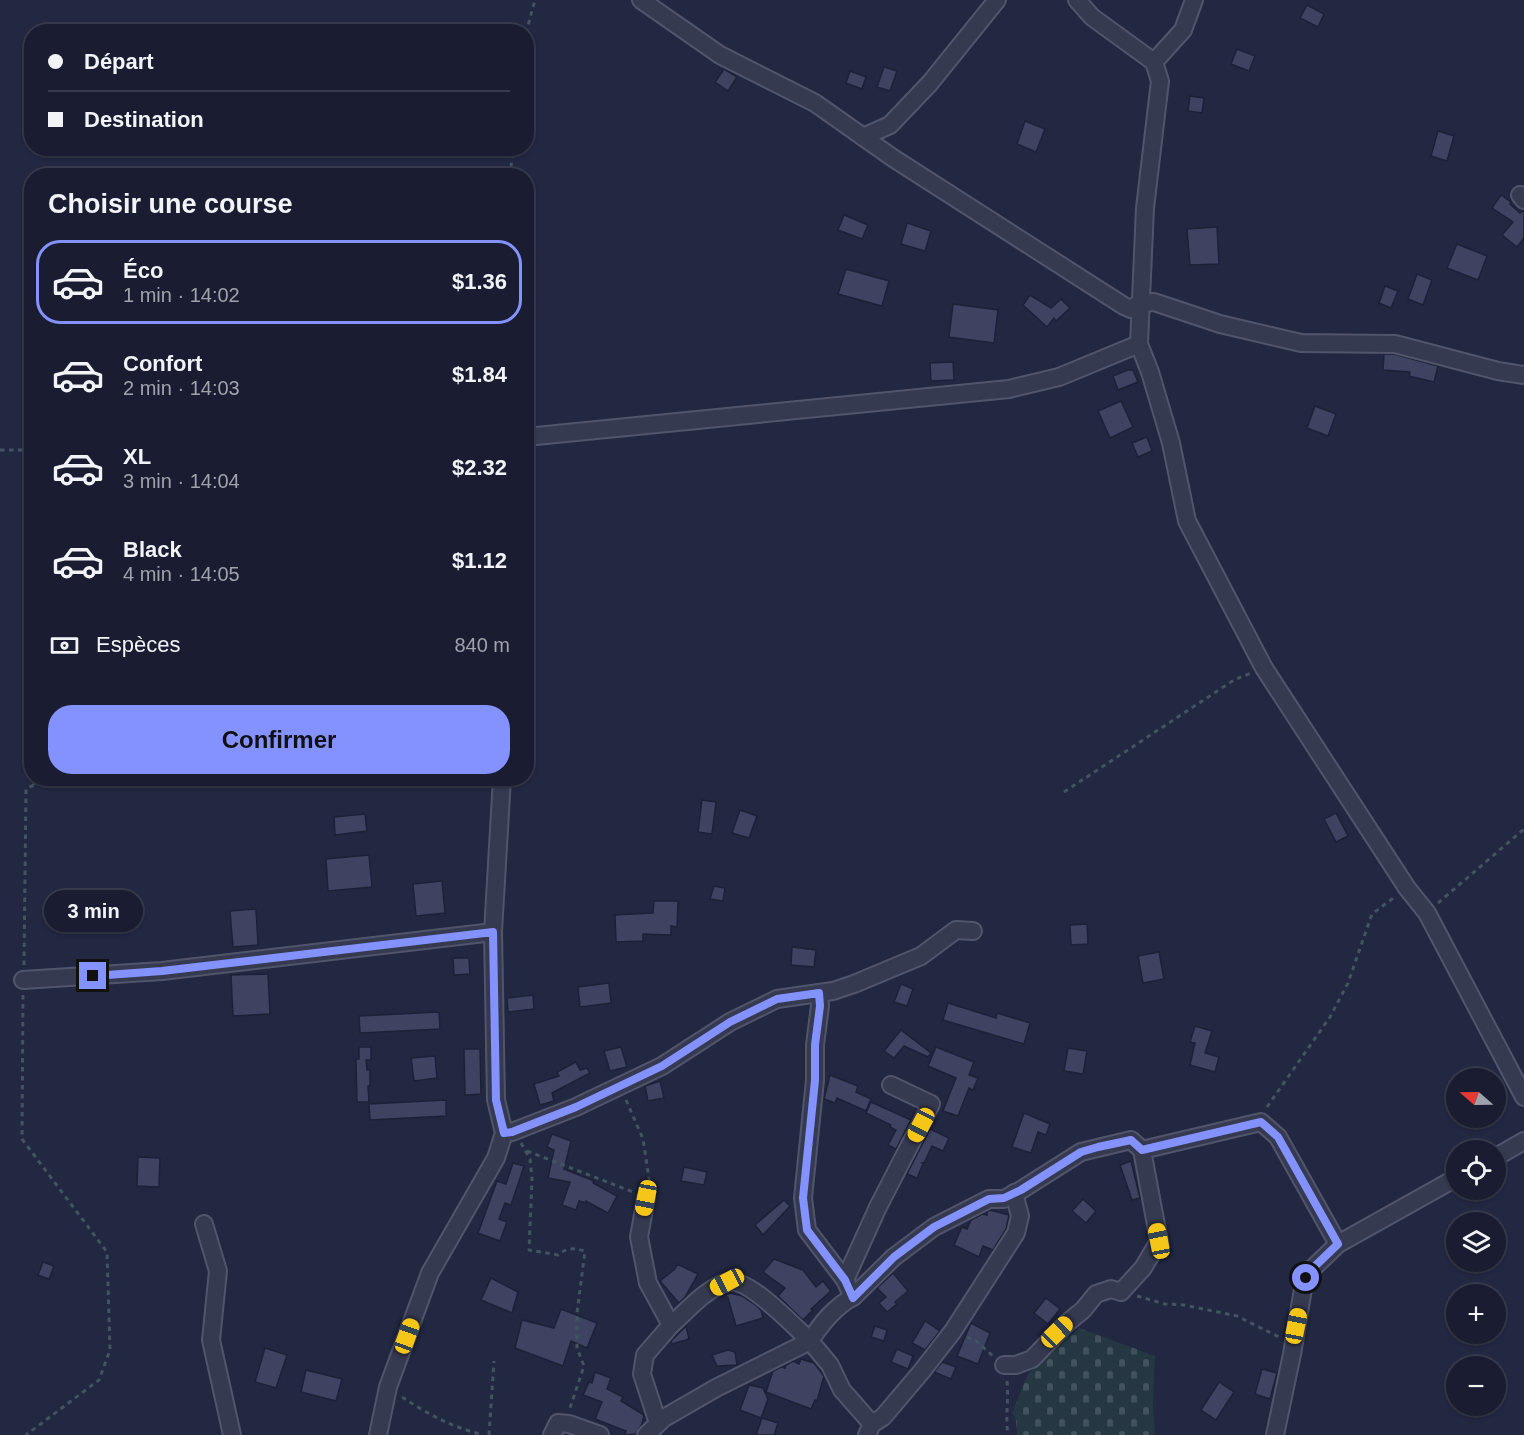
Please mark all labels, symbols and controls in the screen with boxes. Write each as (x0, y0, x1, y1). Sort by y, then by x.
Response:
text: Départ (84, 49, 154, 74)
text: Destination (84, 107, 204, 132)
text: Choisir une course (48, 189, 293, 219)
icon: car (51, 255, 105, 309)
text: Éco (123, 258, 163, 283)
text: $1.36 (452, 269, 507, 294)
text: 1 min · 14:02 (123, 284, 240, 306)
icon: car (51, 348, 105, 402)
text: Confort (123, 351, 202, 376)
text: $1.84 (452, 362, 507, 387)
text: 2 min · 14:03 (123, 377, 240, 399)
icon: car (51, 441, 105, 495)
text: XL (123, 444, 151, 469)
text: $2.32 (452, 455, 507, 480)
text: 3 min · 14:04 (123, 470, 240, 492)
icon: car (51, 534, 105, 588)
text: Black (123, 537, 182, 562)
text: $1.12 (452, 548, 507, 573)
text: 4 min · 14:05 (123, 563, 240, 585)
icon: cash (48, 629, 81, 662)
text: Espèces (96, 632, 180, 657)
text: 840 m (454, 634, 510, 656)
button: Confirmer (48, 705, 510, 774)
callout: 3 min (44, 889, 142, 931)
text: 3 min (67, 900, 120, 922)
route end (79, 962, 106, 989)
north arrow (1446, 1068, 1506, 1128)
map controls (1446, 1068, 1506, 1416)
car (905, 1105, 937, 1145)
button: locate (1446, 1140, 1506, 1200)
car (634, 1179, 658, 1217)
button: layers (1446, 1212, 1506, 1272)
car (1147, 1222, 1171, 1260)
route start (1292, 1264, 1319, 1291)
car (707, 1266, 747, 1298)
button: + (1446, 1284, 1506, 1344)
car (1284, 1307, 1308, 1345)
car (1038, 1313, 1076, 1351)
car (392, 1316, 422, 1356)
button: − (1446, 1356, 1506, 1416)

